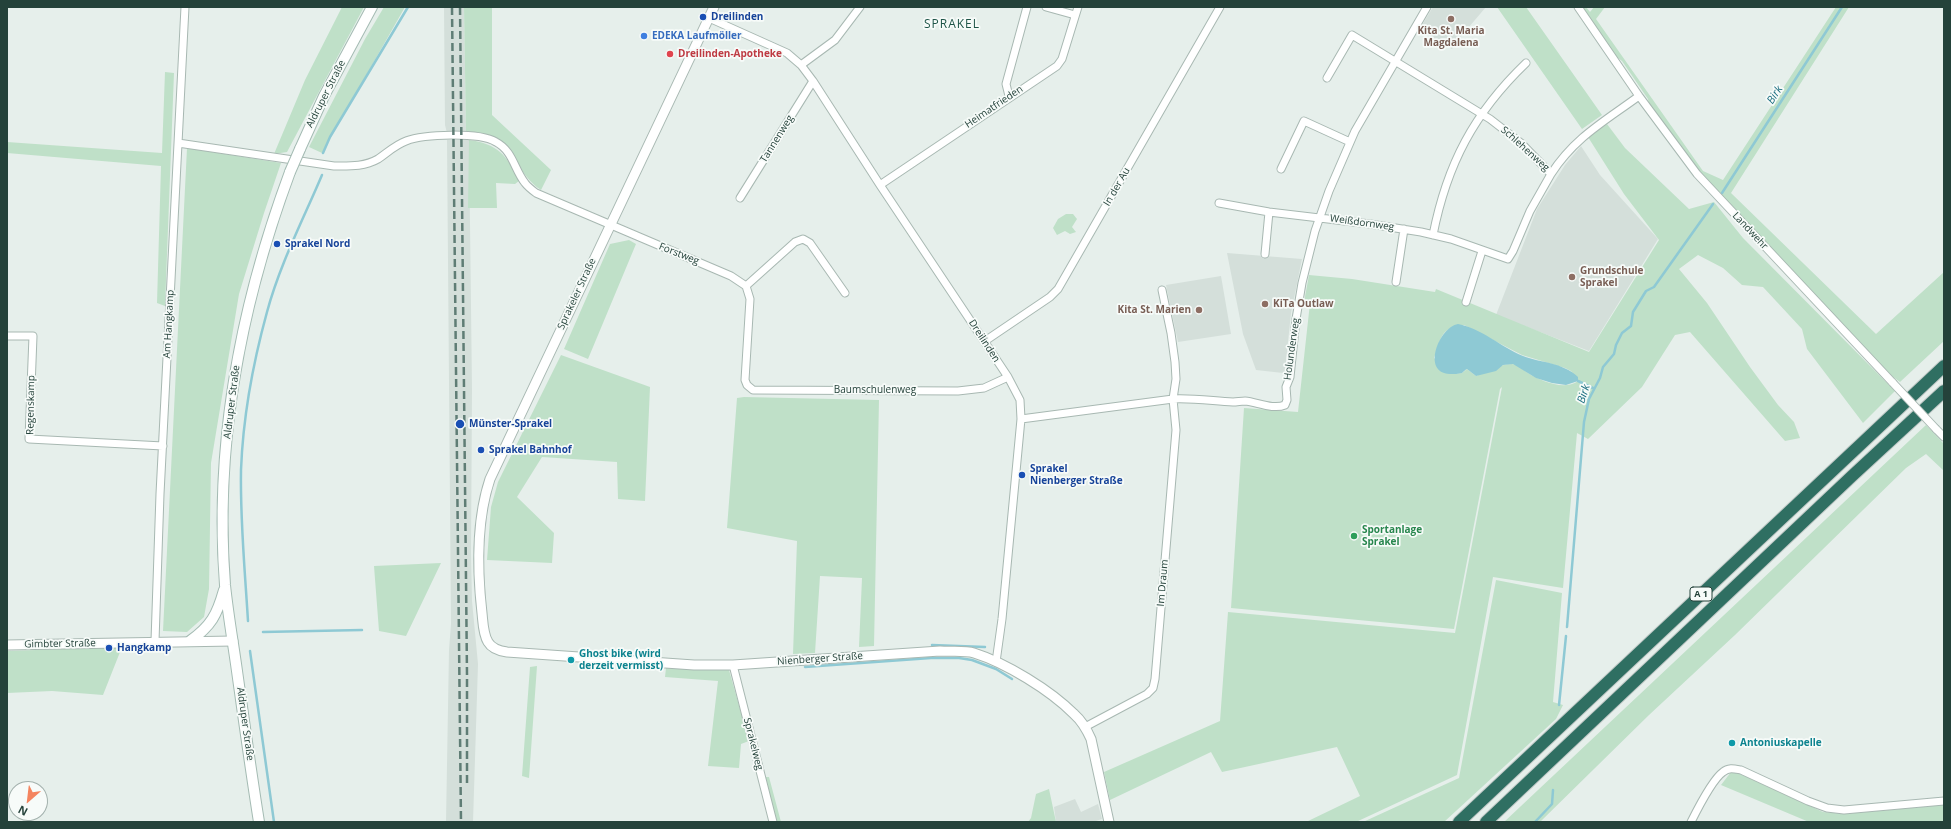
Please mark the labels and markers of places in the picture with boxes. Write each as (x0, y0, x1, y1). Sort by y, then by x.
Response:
place label: Dreilinden (711, 11, 763, 23)
marker: Dreilinden (698, 12, 708, 22)
marker: Kita St. Maria Magdalena (1446, 14, 1456, 24)
place label: Kita St. Maria Magdalena (1417, 25, 1485, 48)
place label: EDEKA Laufmöller (652, 30, 741, 42)
marker: EDEKA Laufmöller (639, 31, 649, 41)
place label: Dreilinden-Apotheke (678, 48, 782, 60)
marker: Dreilinden-Apotheke (665, 49, 675, 59)
place label: Sprakel Nord (285, 238, 350, 250)
marker: Sprakel Nord (272, 239, 282, 249)
place label: Grundschule Sprakel (1580, 265, 1643, 288)
marker: Grundschule Sprakel (1567, 272, 1577, 282)
place label: KiTa Outlaw (1273, 298, 1334, 310)
marker: KiTa Outlaw (1260, 299, 1270, 309)
place label: Kita St. Marien (1117, 304, 1191, 316)
marker: Kita St. Marien (1194, 305, 1204, 315)
marker: Münster-Sprakel (454, 418, 466, 430)
place label: Münster-Sprakel (469, 418, 552, 430)
place label: Sprakel Bahnhof (489, 444, 572, 456)
marker: Sprakel Bahnhof (476, 445, 486, 455)
place label: Sprakel Nienberger Straße (1030, 463, 1123, 486)
marker: Sprakel Nienberger Straße (1017, 470, 1027, 480)
place label: Sportanlage Sprakel (1362, 524, 1422, 548)
marker: Sportanlage Sprakel (1349, 531, 1359, 541)
place label: Hangkamp (117, 642, 171, 654)
marker: Hangkamp (104, 643, 114, 653)
place label: Ghost bike (wird derzeit vermisst) (579, 648, 663, 672)
marker: Ghost bike (wird derzeit vermisst) (566, 655, 576, 665)
place label: Antoniuskapelle (1740, 737, 1822, 749)
marker: Antoniuskapelle (1727, 738, 1737, 748)

